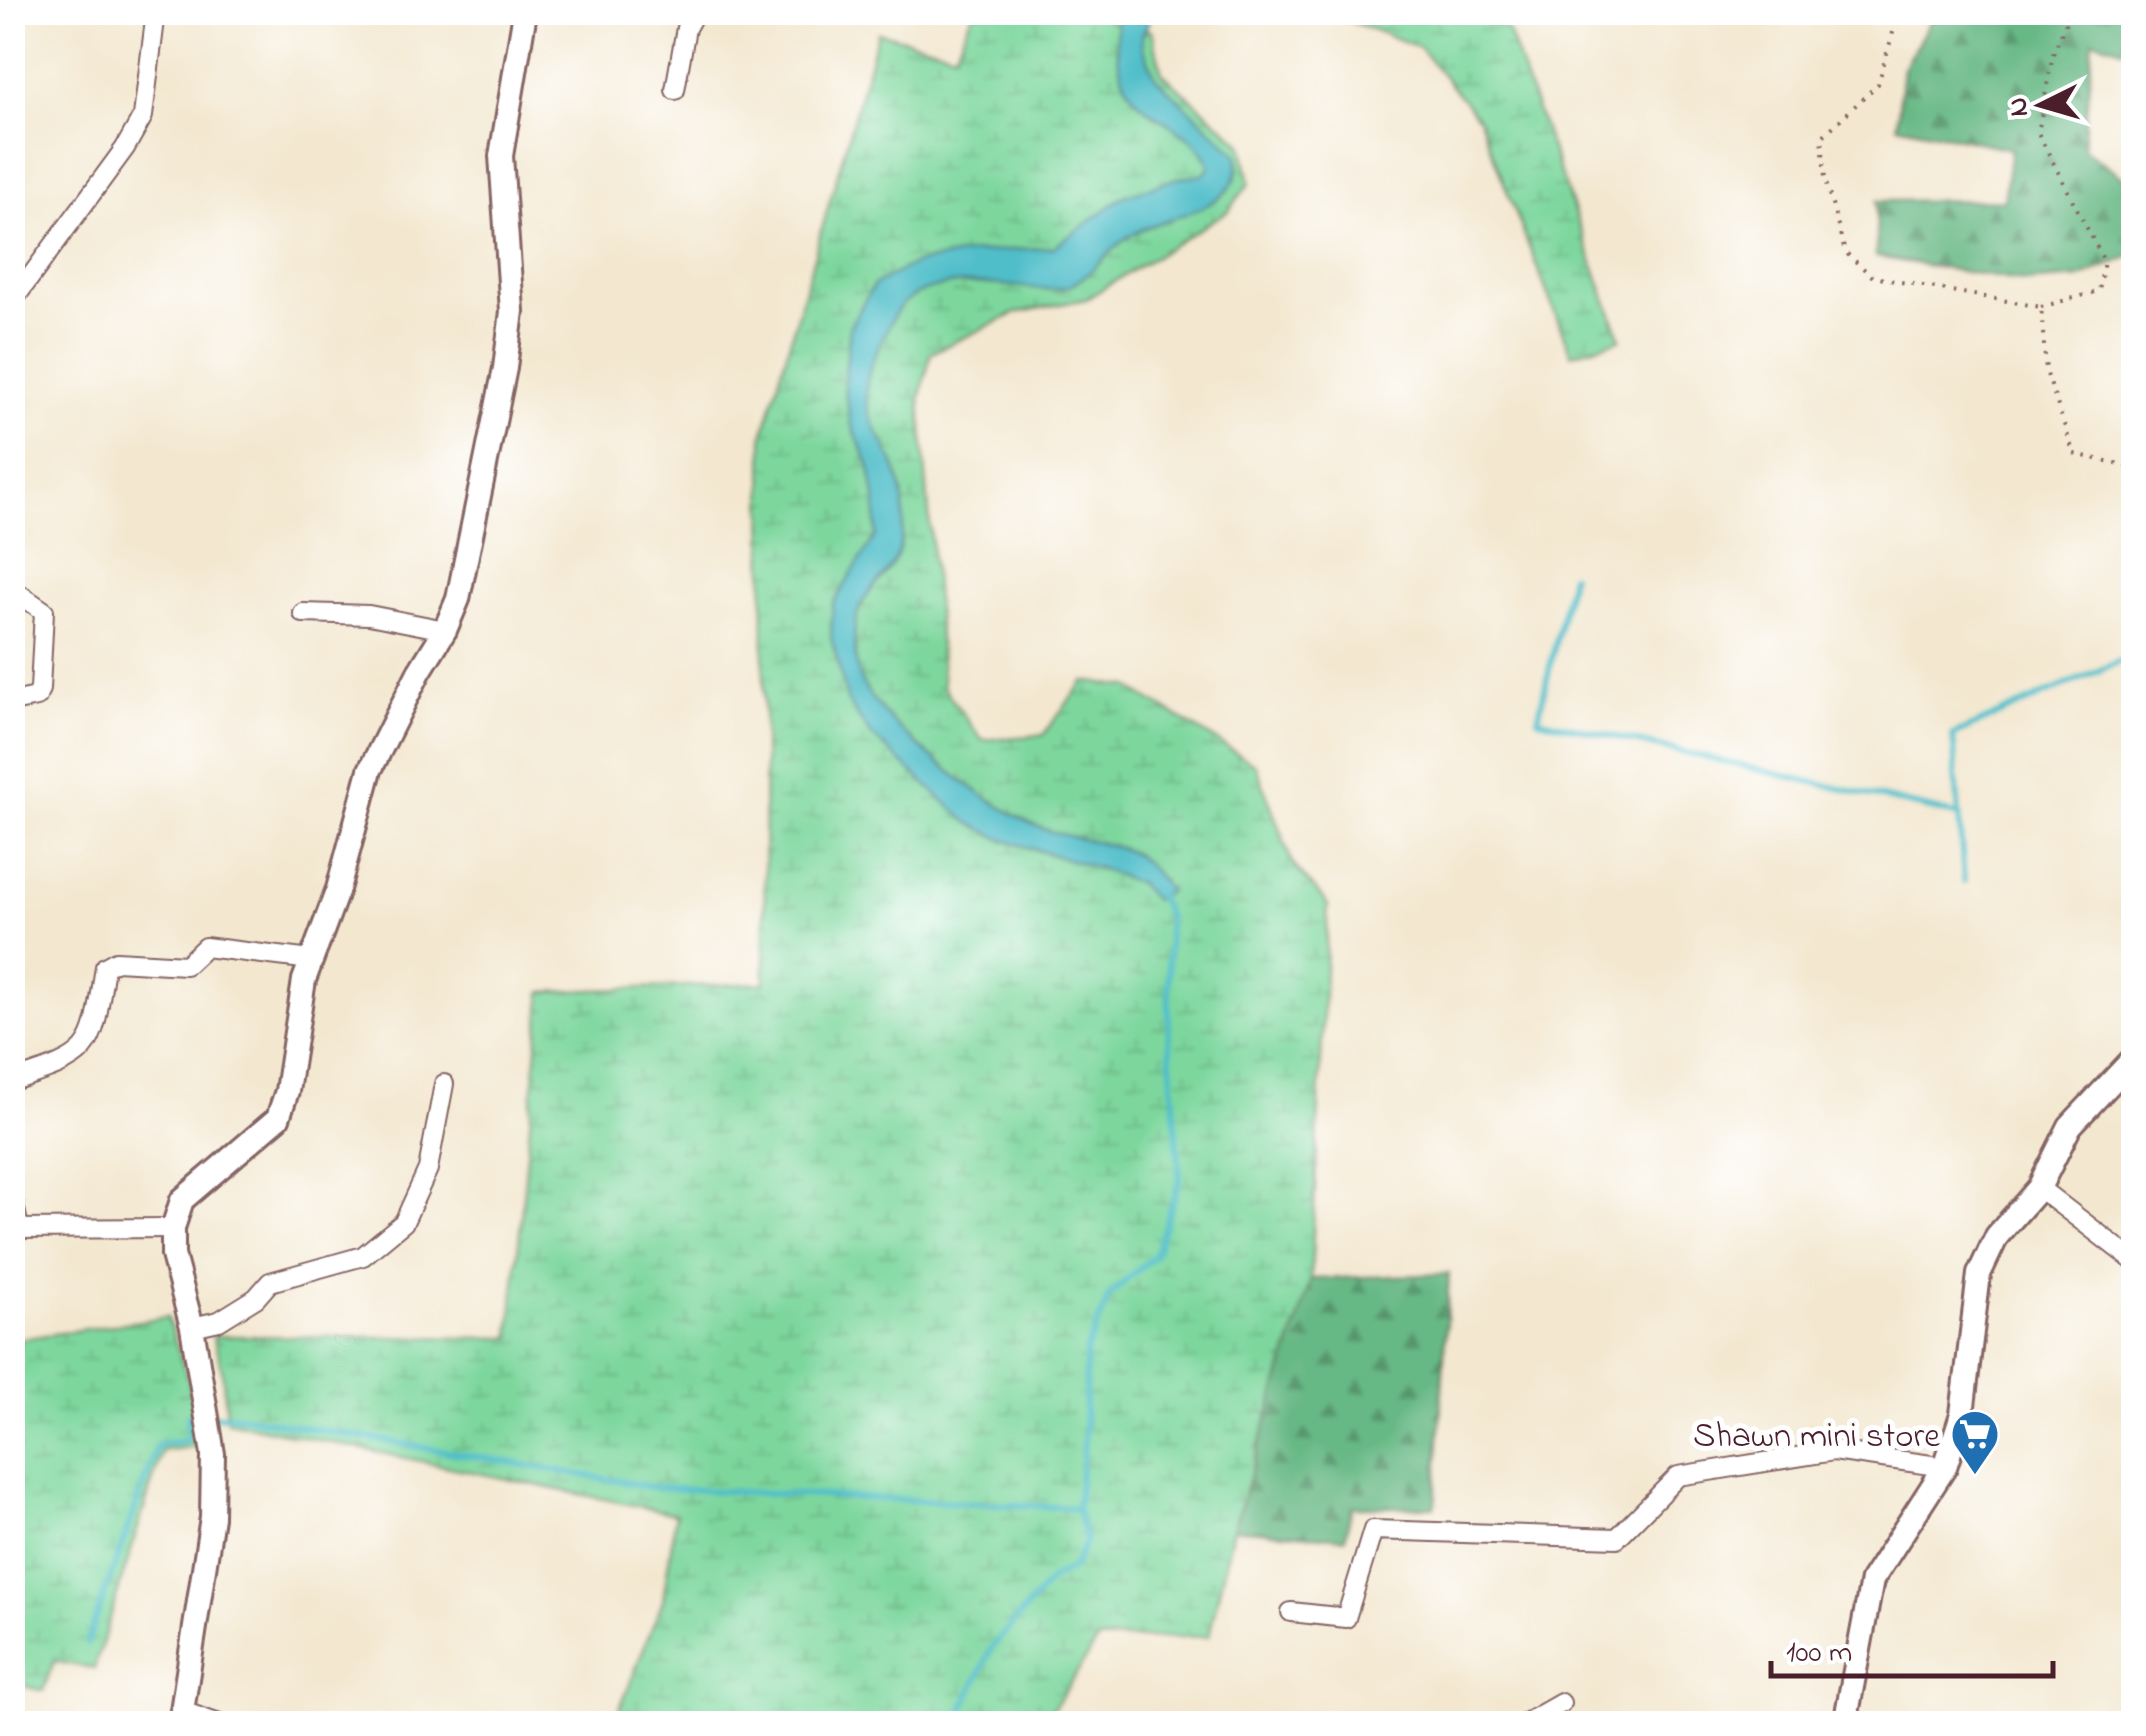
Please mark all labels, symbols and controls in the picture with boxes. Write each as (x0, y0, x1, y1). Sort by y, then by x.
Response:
north arrow (1991, 55, 2091, 155)
text: N (1998, 96, 2041, 118)
supermarket icon: Shawn mini store (1949, 1408, 2001, 1476)
place label: Shawn mini store (1693, 1412, 1940, 1463)
scale bar (1771, 1616, 2054, 1678)
text: 100 m (1786, 1632, 1852, 1676)

